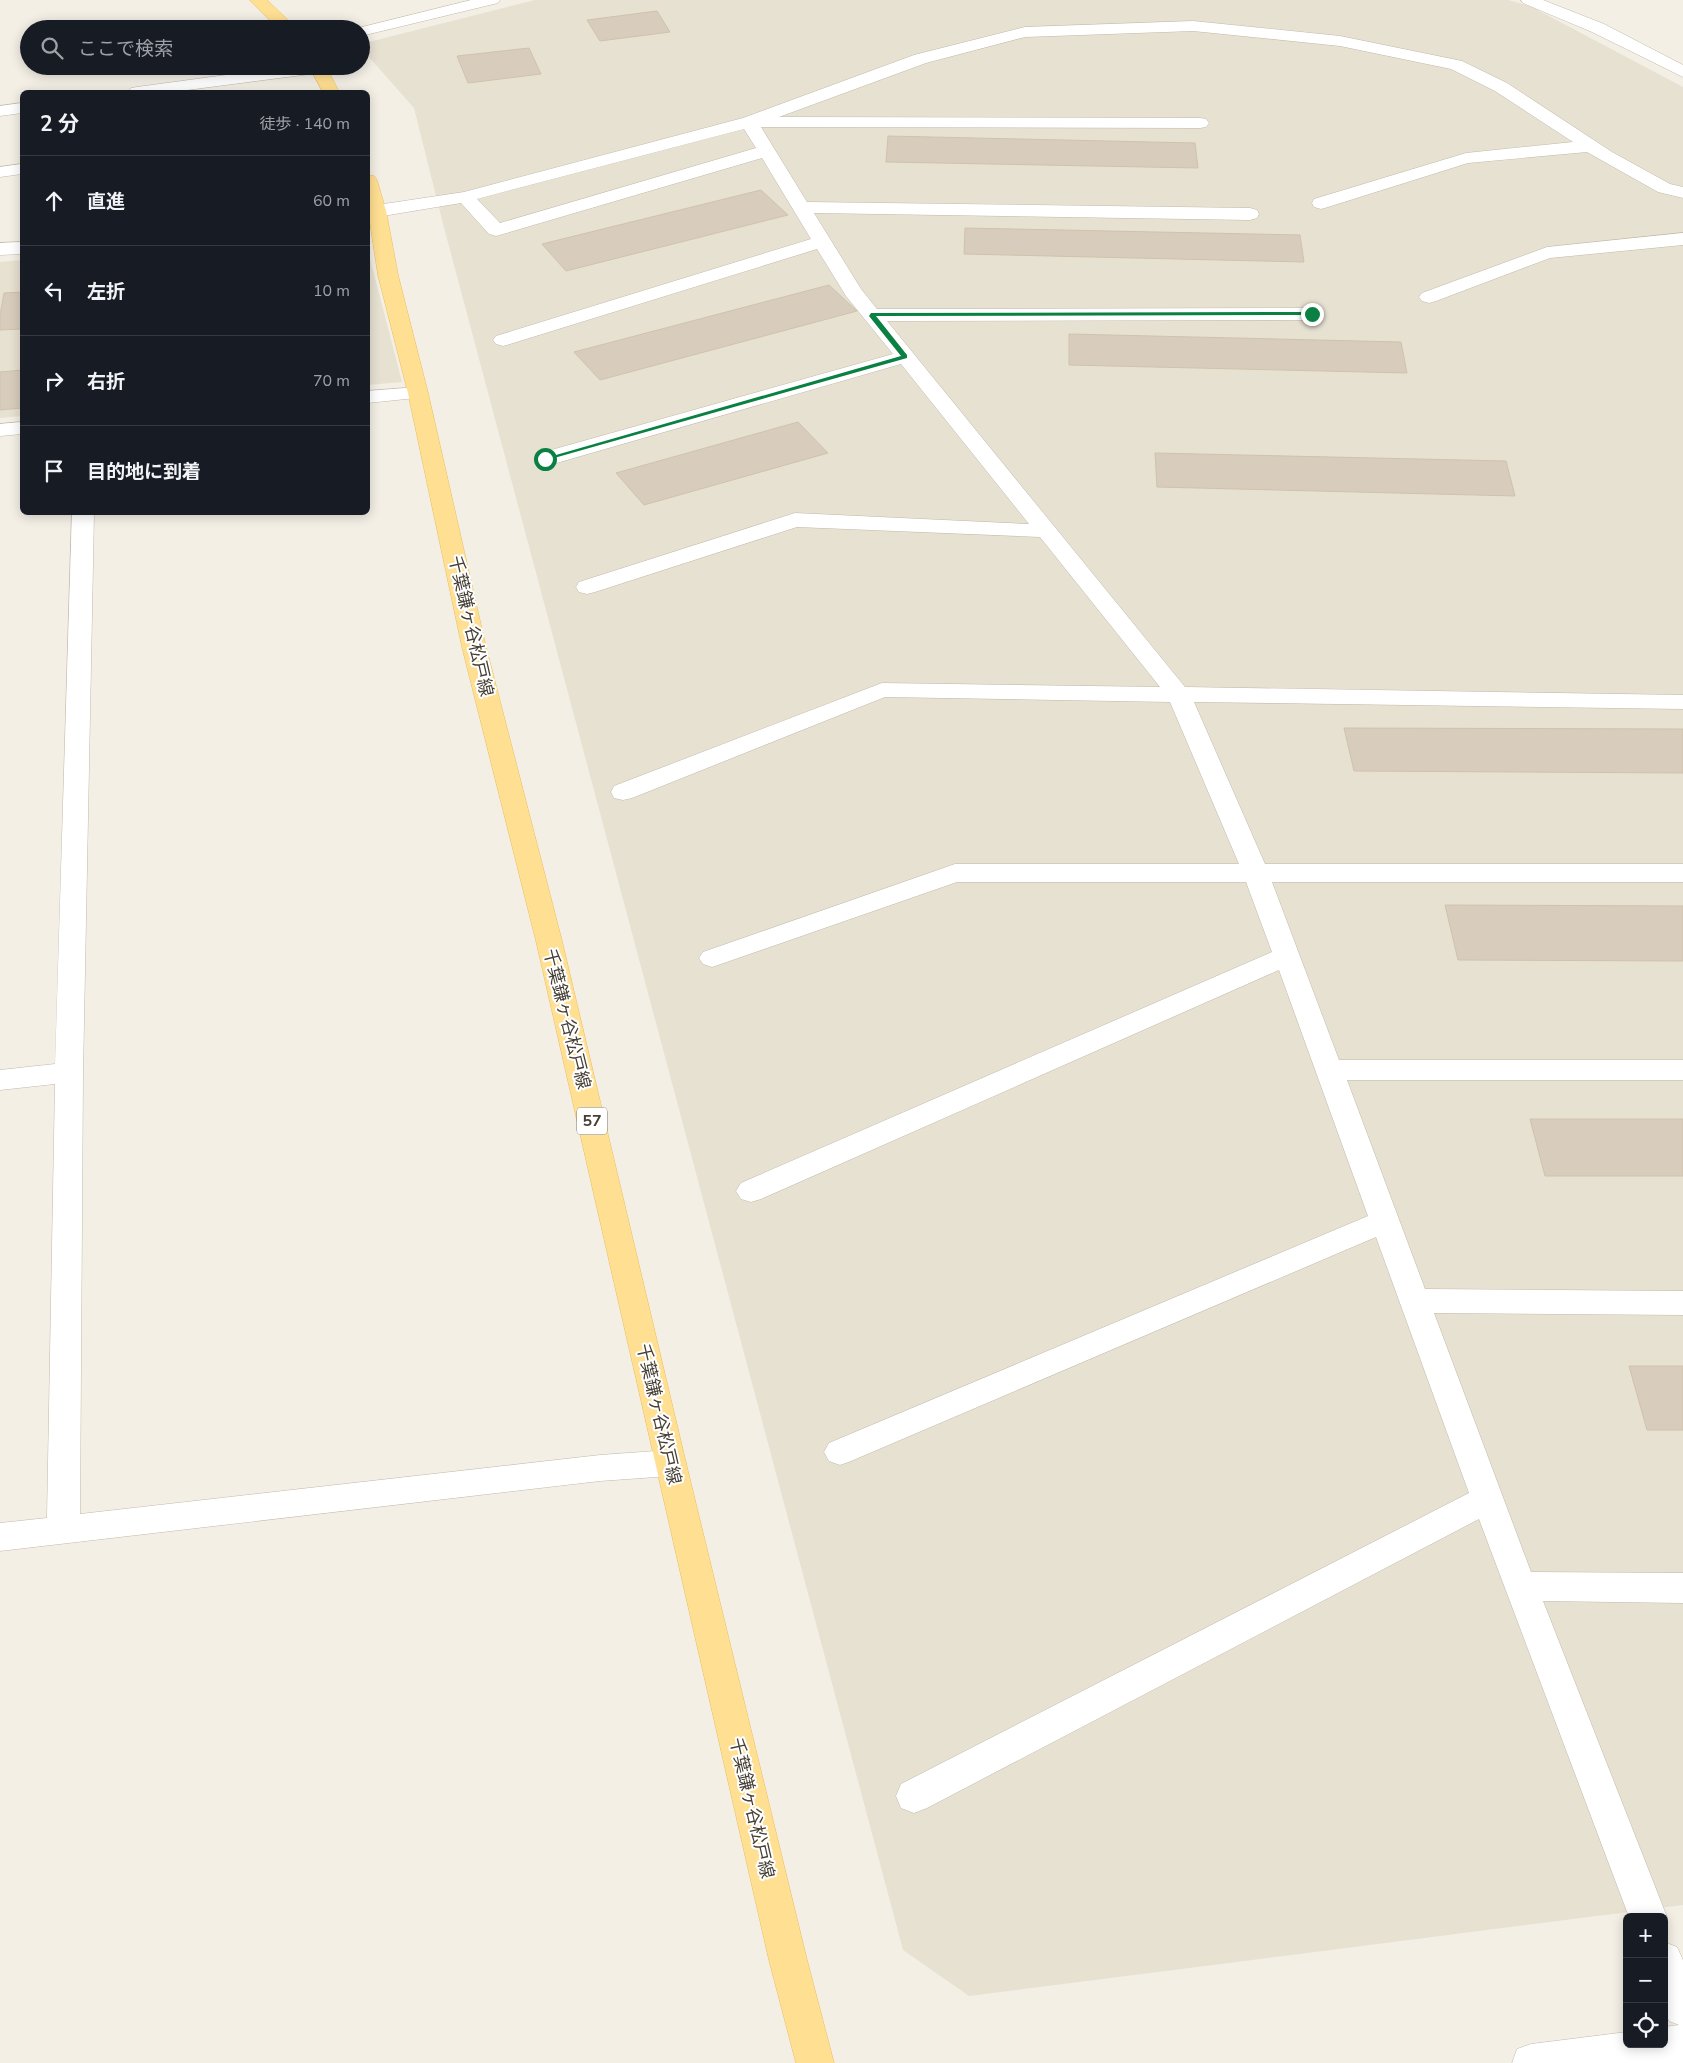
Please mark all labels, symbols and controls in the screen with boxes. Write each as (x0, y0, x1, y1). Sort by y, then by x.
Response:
search box (20, 20, 370, 75)
icon: search (38, 34, 66, 62)
text: ここで検索 (78, 36, 173, 62)
text: 2 分 (40, 110, 79, 138)
text: 徒歩 · 140 m (260, 113, 350, 135)
icon: ahead (40, 187, 68, 215)
text: 直進 (87, 189, 125, 215)
text: 60 m (313, 190, 350, 212)
icon: left (40, 277, 68, 305)
text: 左折 (87, 279, 125, 305)
text: 10 m (313, 280, 350, 302)
route end (1301, 303, 1324, 326)
icon: right (40, 367, 68, 395)
text: 右折 (87, 369, 125, 395)
text: 70 m (313, 370, 350, 392)
route start (534, 448, 557, 471)
icon: arrive (40, 457, 68, 485)
text: 目的地に到着 (87, 459, 201, 485)
street label: 千葉鎌ヶ谷松戸線 (443, 553, 499, 699)
street label: 千葉鎌ヶ谷松戸線 (538, 946, 596, 1092)
road number: 57 (577, 1108, 607, 1134)
street label: 千葉鎌ヶ谷松戸線 (631, 1341, 687, 1487)
street label: 千葉鎌ヶ谷松戸線 (724, 1735, 780, 1881)
map controls (1623, 1913, 1668, 2048)
button: + (1623, 1913, 1668, 1958)
button: − (1623, 1958, 1668, 2003)
button: locate (1623, 2003, 1668, 2048)

